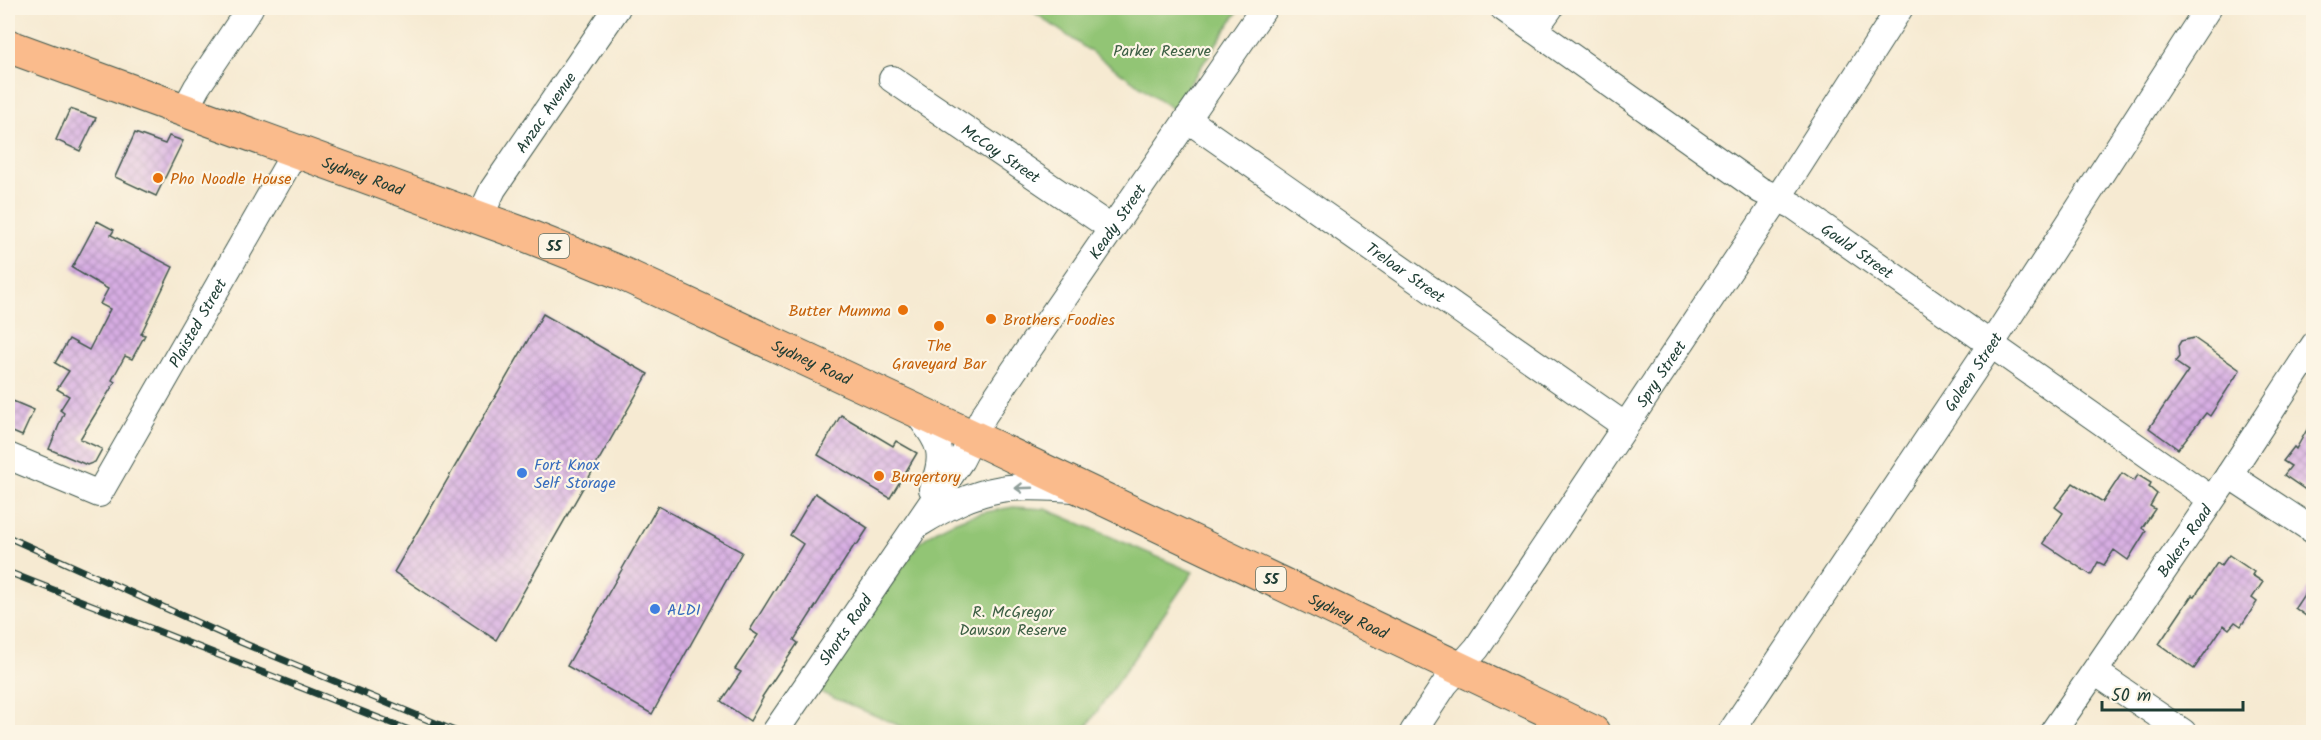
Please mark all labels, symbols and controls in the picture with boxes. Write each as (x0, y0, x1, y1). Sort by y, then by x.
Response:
park label: Parker Reserve (1113, 39, 1211, 64)
street label: Anzac Avenue (510, 68, 583, 159)
street label: McCoy Street (956, 119, 1046, 191)
street label: Sydney Road (318, 150, 408, 204)
place label: Pho Noodle House (170, 167, 291, 192)
marker: Pho Noodle House (151, 171, 165, 185)
street label: Keady Street (1083, 179, 1154, 265)
street label: Gould Street (1815, 218, 1899, 287)
road number: 55 (539, 234, 569, 258)
street label: Treloar Street (1360, 237, 1450, 310)
street label: Plaisted Street (163, 274, 234, 373)
place label: Butter Mumma (789, 299, 891, 324)
marker: Butter Mumma (896, 303, 910, 317)
place label: Brothers Foodies (1003, 308, 1115, 333)
marker: Brothers Foodies (984, 312, 998, 326)
marker: The Graveyard Bar (932, 319, 946, 333)
street label: Goleen Street (1938, 327, 2010, 417)
street label: Sydney Road (767, 334, 856, 393)
place label: The Graveyard Bar (892, 334, 988, 377)
street label: Spry Street (1630, 335, 1694, 413)
place label: Fort Knox Self Storage (534, 453, 616, 496)
place label: Burgertory (891, 465, 961, 490)
marker: Fort Knox Self Storage (515, 466, 529, 480)
marker: Burgertory (872, 469, 886, 483)
one-way arrow (1015, 483, 1035, 494)
street label: Bakers Road (2152, 499, 2220, 583)
road number: 55 (1256, 567, 1286, 591)
street label: Sydney Road (1304, 587, 1393, 647)
street label: Shorts Road (813, 589, 880, 671)
place label: ALDI (667, 598, 701, 623)
park label: R. McGregor Dawson Reserve (959, 600, 1067, 643)
marker: ALDI (648, 602, 662, 616)
scale bar (2102, 674, 2243, 712)
text: 50 m (2111, 682, 2151, 711)

